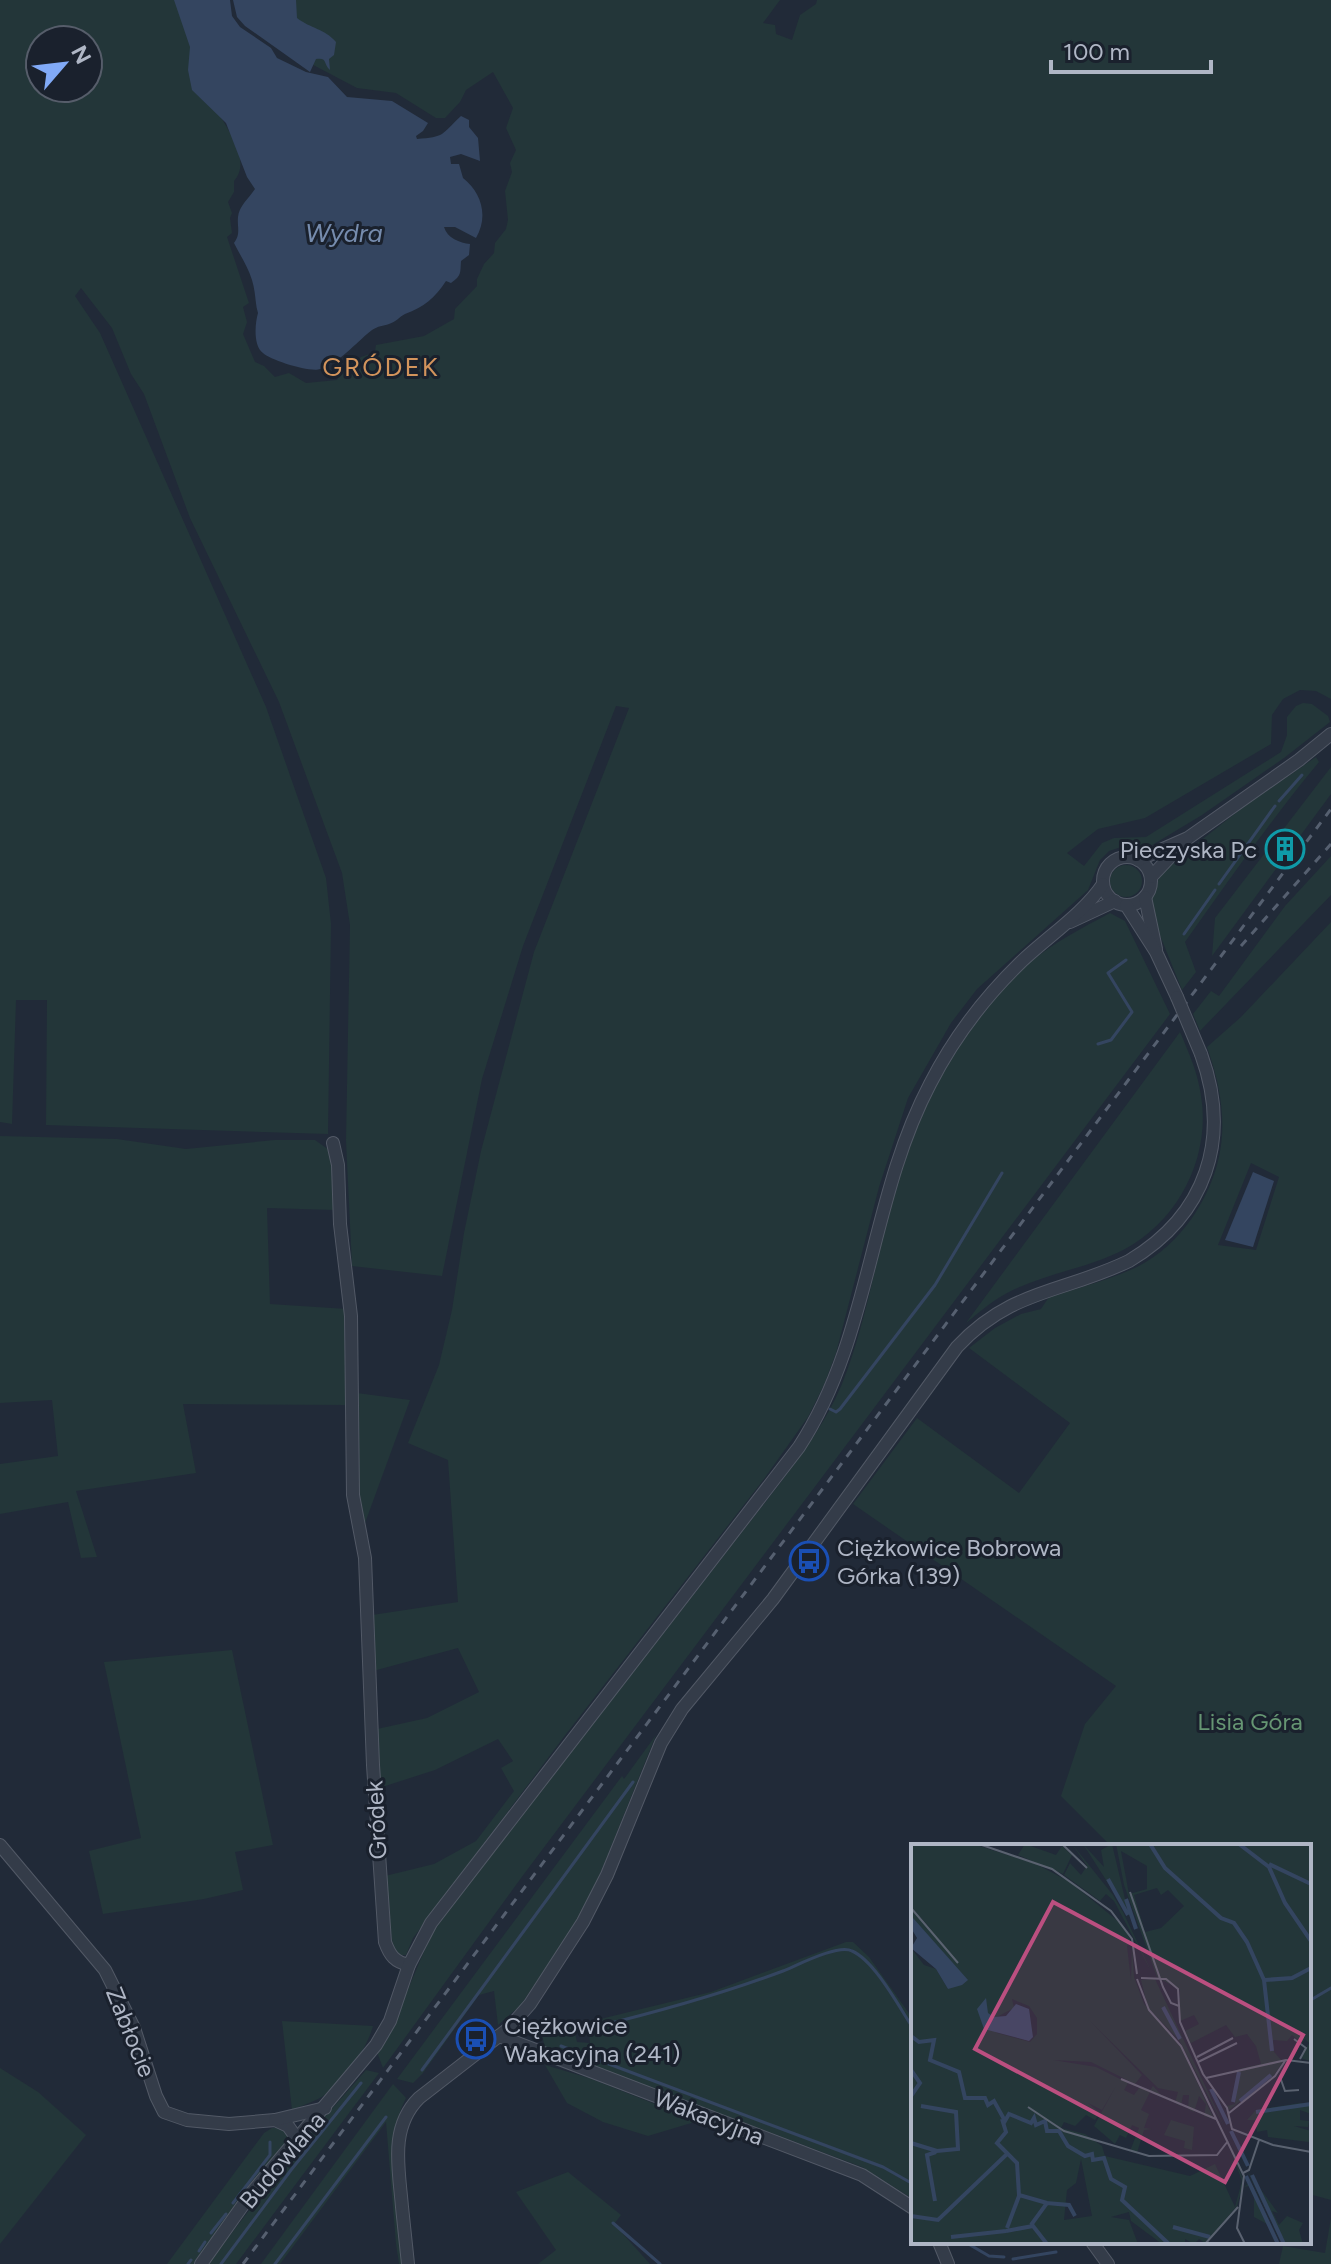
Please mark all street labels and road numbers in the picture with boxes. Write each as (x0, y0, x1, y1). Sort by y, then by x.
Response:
street label: Gródek (359, 1779, 393, 1860)
street label: Zabłocie (100, 1983, 162, 2081)
street label: Wakacyjna (650, 2083, 768, 2151)
street label: Budowlana (233, 2106, 331, 2214)

